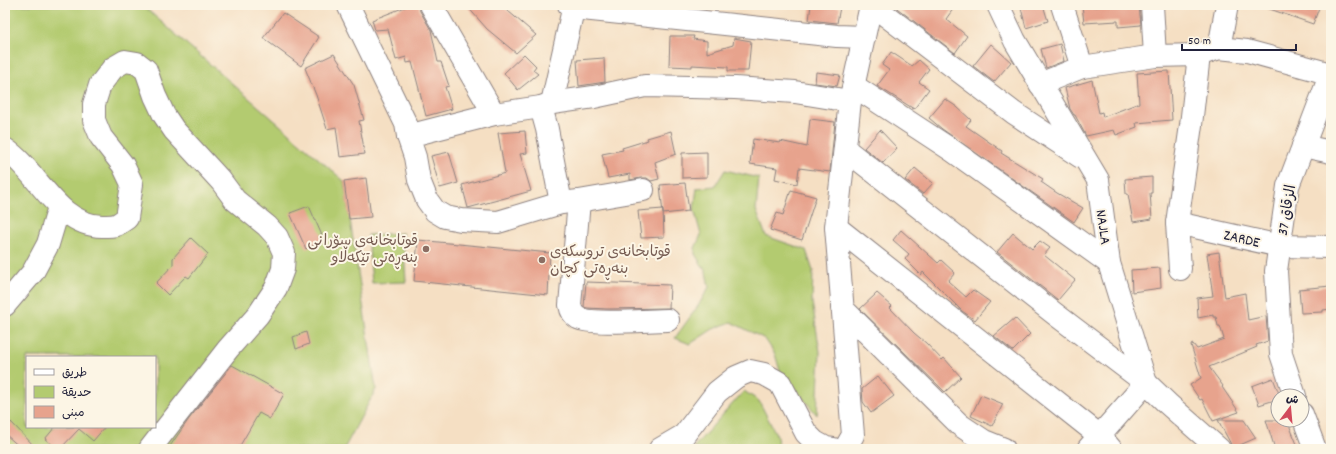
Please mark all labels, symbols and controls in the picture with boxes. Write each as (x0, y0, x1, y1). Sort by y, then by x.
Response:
scale bar (1182, 26, 1296, 52)
text: 50 m (1188, 33, 1211, 50)
street label: الزقاق 37 (1273, 183, 1303, 237)
street label: NAJLA (1089, 208, 1115, 246)
street label: ZARDE (1221, 225, 1262, 255)
place label: قوتابخانەی سۆرانی بنەڕەتی تێکەڵاو (307, 231, 418, 270)
place label: قوتابخانەی تروسکەی بنەڕەتی کچان (550, 242, 671, 281)
marker: قوتابخانەی سۆرانی بنەڕەتی تێکەڵاو (421, 244, 431, 254)
marker: قوتابخانەی تروسکەی بنەڕەتی کچان (537, 255, 547, 265)
legend (26, 356, 156, 428)
text: طريق (62, 365, 87, 382)
text: حديقة (62, 385, 91, 402)
north arrow (1270, 388, 1310, 428)
text: ش (1284, 391, 1300, 410)
text: مبنى (62, 405, 85, 422)

